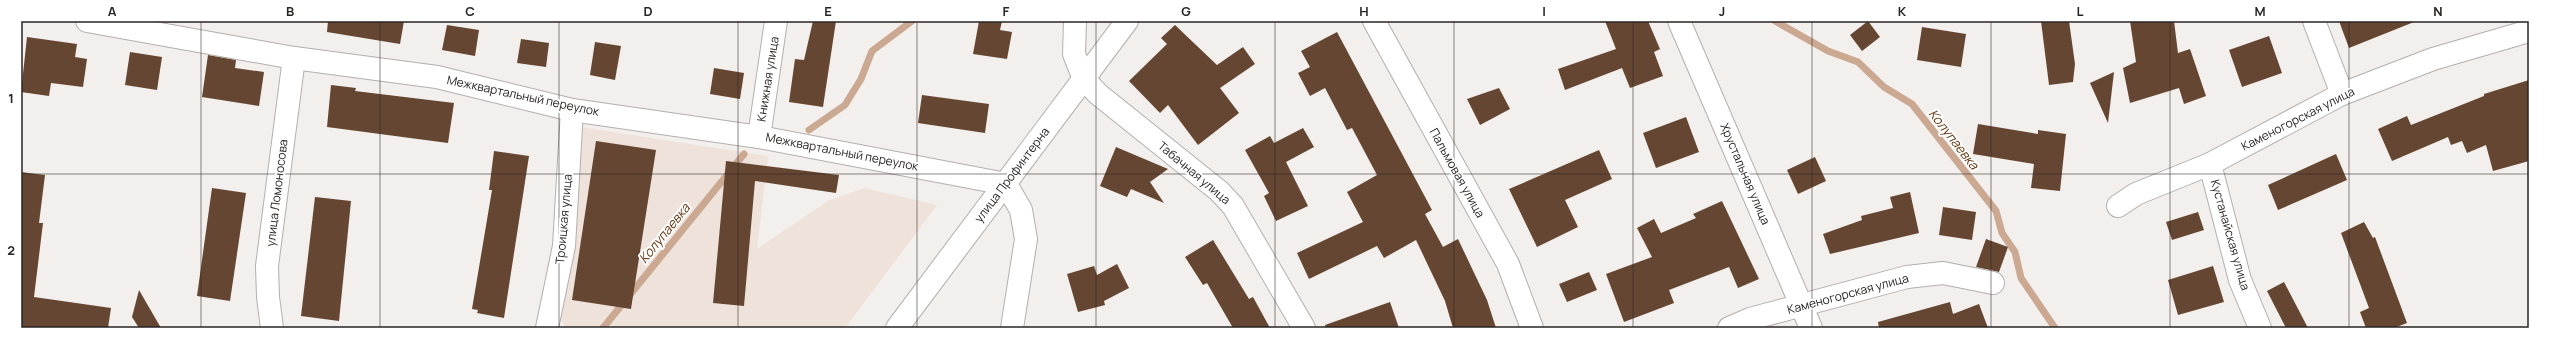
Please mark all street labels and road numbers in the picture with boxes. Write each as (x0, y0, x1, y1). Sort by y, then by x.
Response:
street label: Книжная улица (752, 35, 783, 123)
street label: Межквартальный переулок (445, 71, 602, 120)
street label: Каменогорская улица (2238, 83, 2357, 155)
street label: Хрустальная улица (1716, 120, 1775, 227)
street label: улица Профинтерна (970, 124, 1053, 226)
street label: Пальмовая улица (1426, 125, 1489, 220)
street label: Межквартальный переулок (764, 128, 921, 175)
street label: Табачная улица (1154, 137, 1234, 208)
street label: улица Ломоносова (261, 138, 292, 248)
street label: Троицкая улица (551, 173, 576, 265)
street label: Кустанайская улица (2207, 178, 2254, 292)
street label: Каменогорская улица (1785, 269, 1911, 318)

